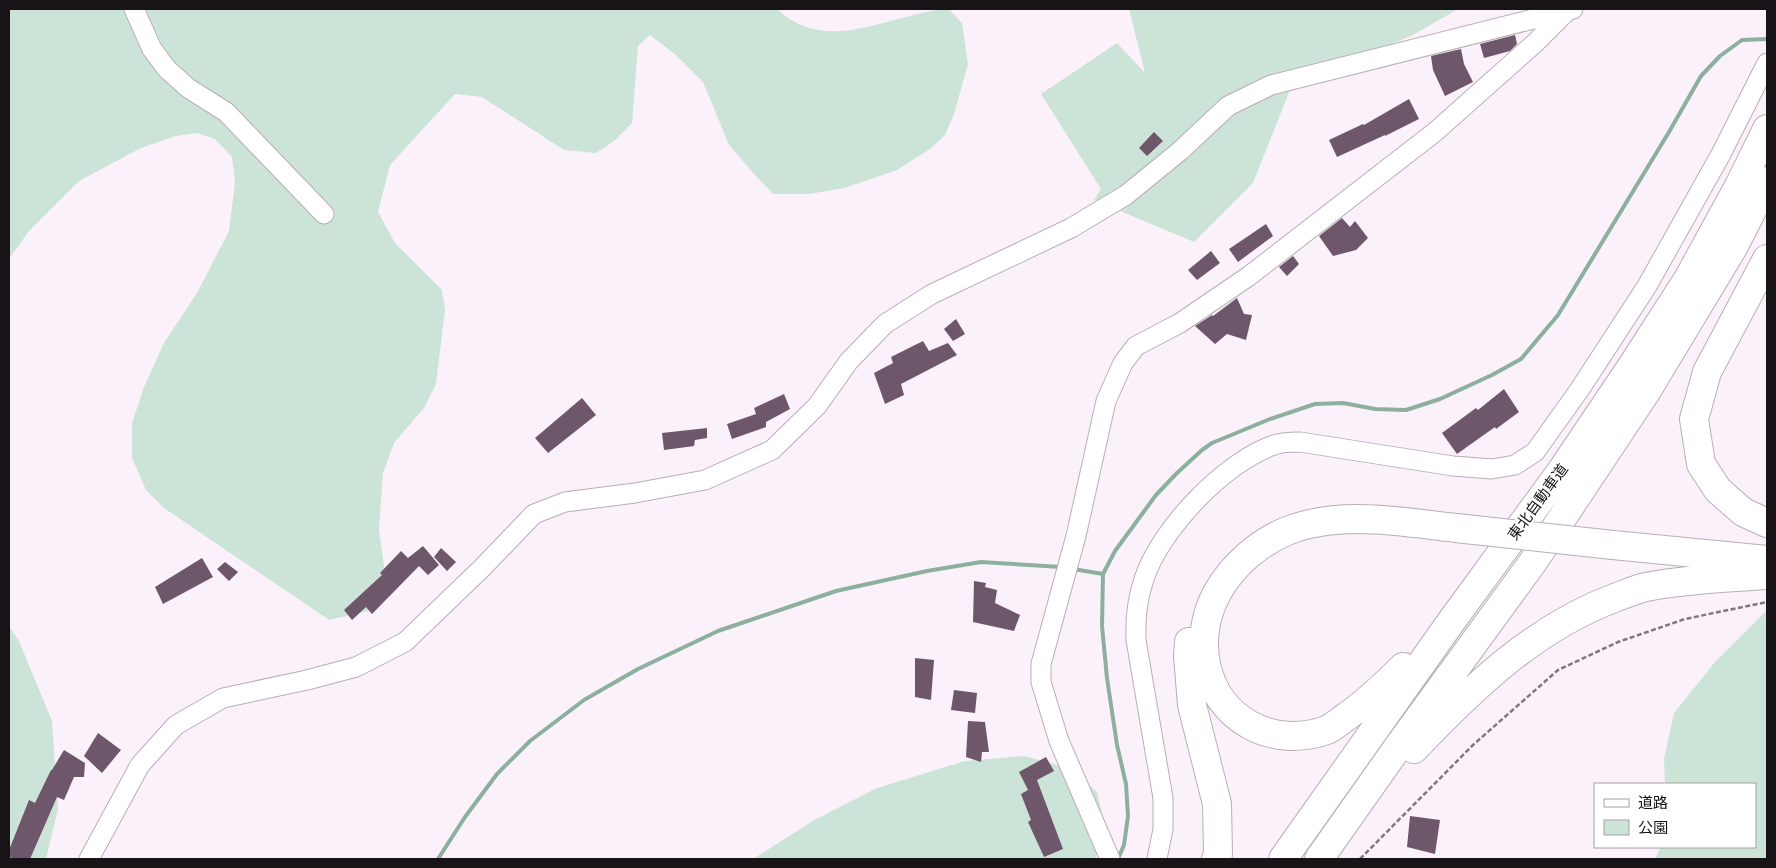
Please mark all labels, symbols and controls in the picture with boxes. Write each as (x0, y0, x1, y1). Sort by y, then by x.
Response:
street label: 東北自動車道 (1504, 460, 1571, 543)
legend (1594, 783, 1756, 848)
text: 道路 (1638, 795, 1668, 811)
text: 公園 (1638, 820, 1668, 836)

